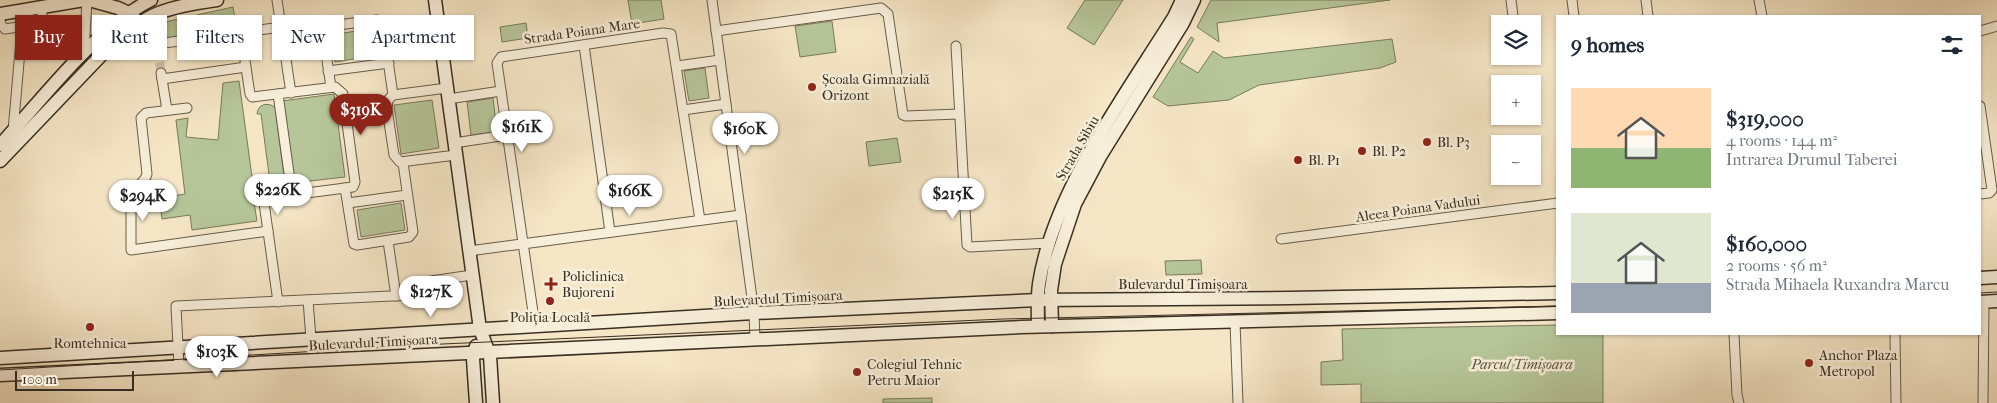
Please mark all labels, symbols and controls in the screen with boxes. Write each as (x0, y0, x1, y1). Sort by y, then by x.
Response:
chip: Buy (15, 15, 82, 60)
chip: Rent (92, 15, 167, 60)
chip: Filters (177, 15, 262, 60)
chip: New (272, 15, 344, 60)
chip: Apartment (354, 15, 474, 60)
street label: Strada Poiana Mare (523, 15, 641, 48)
map controls (1491, 15, 1541, 185)
button: layers (1491, 15, 1541, 65)
icon: filters (1938, 31, 1966, 59)
text: 9 homes (1571, 33, 1644, 57)
place label: Școala Gimnazială Orizont (822, 71, 930, 104)
button: + (1491, 75, 1541, 125)
marker: Școala Gimnazială Orizont (806, 81, 818, 93)
pin: $319K (326, 94, 396, 136)
text: $319K (340, 100, 382, 119)
text: $319,000 (1726, 107, 1804, 131)
icon: home (1611, 108, 1671, 168)
pin: $161K (487, 110, 557, 153)
pin: $160K (710, 112, 780, 155)
street label: Strada Sibiu (1052, 113, 1103, 184)
text: $161K (502, 117, 542, 136)
text: $160K (723, 119, 767, 138)
text: 4 rooms · 144 m² (1726, 131, 1837, 150)
place label: Bl. P3 (1437, 134, 1470, 151)
button: − (1491, 135, 1541, 185)
marker: Bl. P3 (1421, 136, 1433, 148)
place label: Bl. P2 (1372, 143, 1406, 160)
marker: Bl. P2 (1356, 145, 1368, 157)
text: Intrarea Drumul Taberei (1726, 150, 1897, 169)
place label: Bl. P1 (1308, 152, 1340, 169)
marker: Bl. P1 (1292, 154, 1304, 166)
pin: $226K (243, 174, 313, 216)
pin: $166K (595, 174, 665, 217)
pin: $215K (918, 178, 988, 220)
pin: $294K (108, 180, 178, 222)
text: $226K (255, 180, 301, 199)
text: $166K (608, 181, 652, 200)
text: $215K (932, 184, 974, 203)
text: $294K (120, 186, 166, 205)
street label: Aleea Poiana Vadului (1354, 191, 1481, 226)
text: $160,000 (1726, 232, 1807, 256)
icon: home (1611, 233, 1671, 293)
text: 2 rooms · 56 m² (1726, 256, 1827, 275)
place label: Policlinica Bujoreni (562, 268, 625, 301)
text: Strada Mihaela Ruxandra Marcu (1726, 275, 1949, 294)
pin: $127K (396, 276, 466, 318)
street label: Bulevardul Timișoara (1118, 276, 1248, 293)
marker: Policlinica Bujoreni (544, 277, 558, 291)
text: $127K (410, 282, 452, 301)
street label: Bulevardul Timișoara (713, 287, 844, 310)
marker: Poliția Locală (544, 295, 556, 307)
place label: Poliția Locală (510, 309, 591, 326)
marker: Romtehnica (84, 321, 96, 333)
street label: Bulevardul Timișoara (308, 331, 439, 354)
place label: Romtehnica (53, 335, 127, 352)
pin: $103K (182, 336, 252, 378)
text: $103K (196, 342, 238, 361)
place label: Anchor Plaza Metropol (1818, 347, 1898, 380)
place label: Colegiul Tehnic Petru Maior (867, 356, 962, 389)
park label: Parcul Timișoara (1470, 356, 1573, 373)
marker: Anchor Plaza Metropol (1803, 357, 1815, 369)
marker: Colegiul Tehnic Petru Maior (851, 366, 863, 378)
scale bar (15, 368, 134, 391)
text: 100 m (22, 371, 57, 388)

